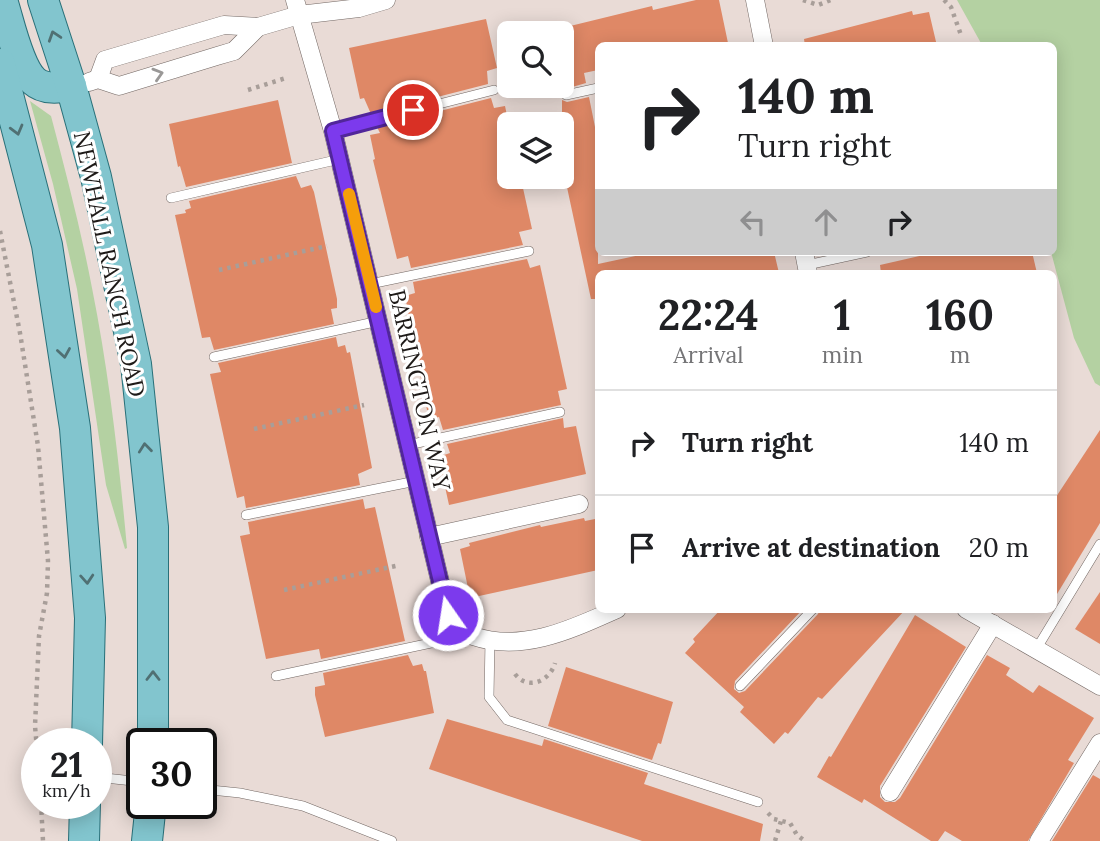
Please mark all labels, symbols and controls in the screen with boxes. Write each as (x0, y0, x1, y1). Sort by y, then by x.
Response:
map controls (497, 21, 574, 189)
button: search (497, 21, 574, 98)
one-way arrow (48, 30, 63, 42)
text: 140 m (738, 64, 874, 126)
one-way arrow (151, 68, 163, 83)
icon: right (623, 70, 714, 161)
pin (383, 80, 443, 140)
icon: arrive (394, 91, 432, 129)
button: layers (497, 112, 574, 189)
one-way arrow (9, 124, 23, 136)
text: Turn right (738, 125, 891, 166)
street label: NEWHALL RANCH ROAD (68, 128, 152, 400)
icon: left (734, 203, 772, 241)
icon: ahead (807, 203, 845, 241)
icon: right (880, 203, 918, 241)
street label: BARRINGTON WAY (383, 286, 457, 494)
text: 22:24 (658, 288, 759, 342)
text: 1 (834, 288, 851, 342)
text: 160 (926, 288, 994, 342)
text: Arrival (673, 340, 744, 369)
text: min (822, 340, 863, 369)
text: m (950, 340, 970, 369)
one-way arrow (56, 347, 71, 358)
icon: right (623, 424, 661, 462)
text: Turn right (682, 426, 813, 459)
text: 140 m (959, 426, 1029, 459)
one-way arrow (137, 443, 152, 454)
icon: arrive (623, 529, 661, 567)
text: Arrive at destination (682, 531, 940, 564)
text: 20 m (969, 531, 1029, 564)
one-way arrow (79, 574, 94, 585)
position arrow (411, 578, 485, 652)
one-way arrow (145, 670, 161, 680)
speed limit sign: 30 (126, 728, 217, 819)
text: 21 (50, 742, 83, 787)
text: km/h (42, 779, 91, 802)

